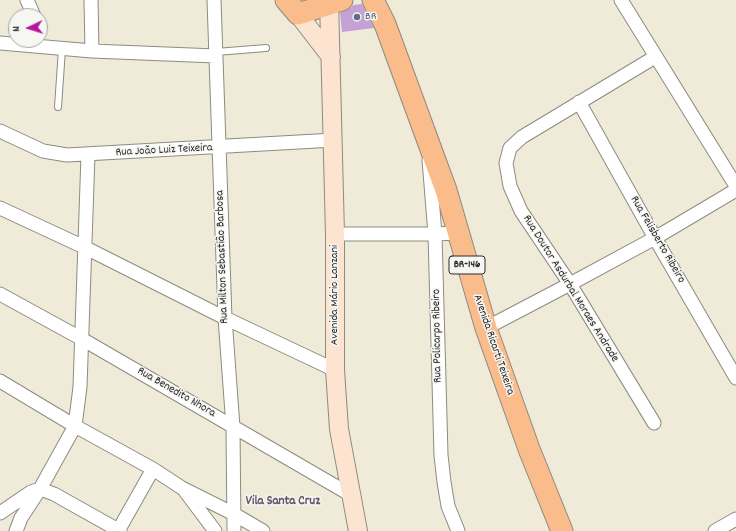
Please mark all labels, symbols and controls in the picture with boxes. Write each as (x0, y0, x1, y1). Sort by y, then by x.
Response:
north arrow (8, 8, 48, 48)
place label: BR (365, 10, 377, 24)
marker: BR (352, 12, 362, 22)
text: N (9, 25, 25, 32)
street label: Rua João Luiz Teixeira (115, 141, 213, 161)
street label: Rua Milton Sebastião Barbosa (213, 190, 233, 324)
street label: Rua Felisberto Ribeiro (626, 194, 688, 286)
street label: Rua Doutor Asdurbal Moraes Andrade (519, 213, 621, 365)
street label: Avenida Mário Lanzani (328, 245, 342, 345)
road number: BR-146 (449, 256, 485, 274)
street label: Rua Policarpo Ribeiro (430, 289, 446, 383)
street label: Avenida Ricarti Teixeira (469, 293, 517, 397)
street label: Rua Benedito Nhora (134, 365, 218, 421)
district label: Vila Santa Cruz (246, 494, 320, 510)

